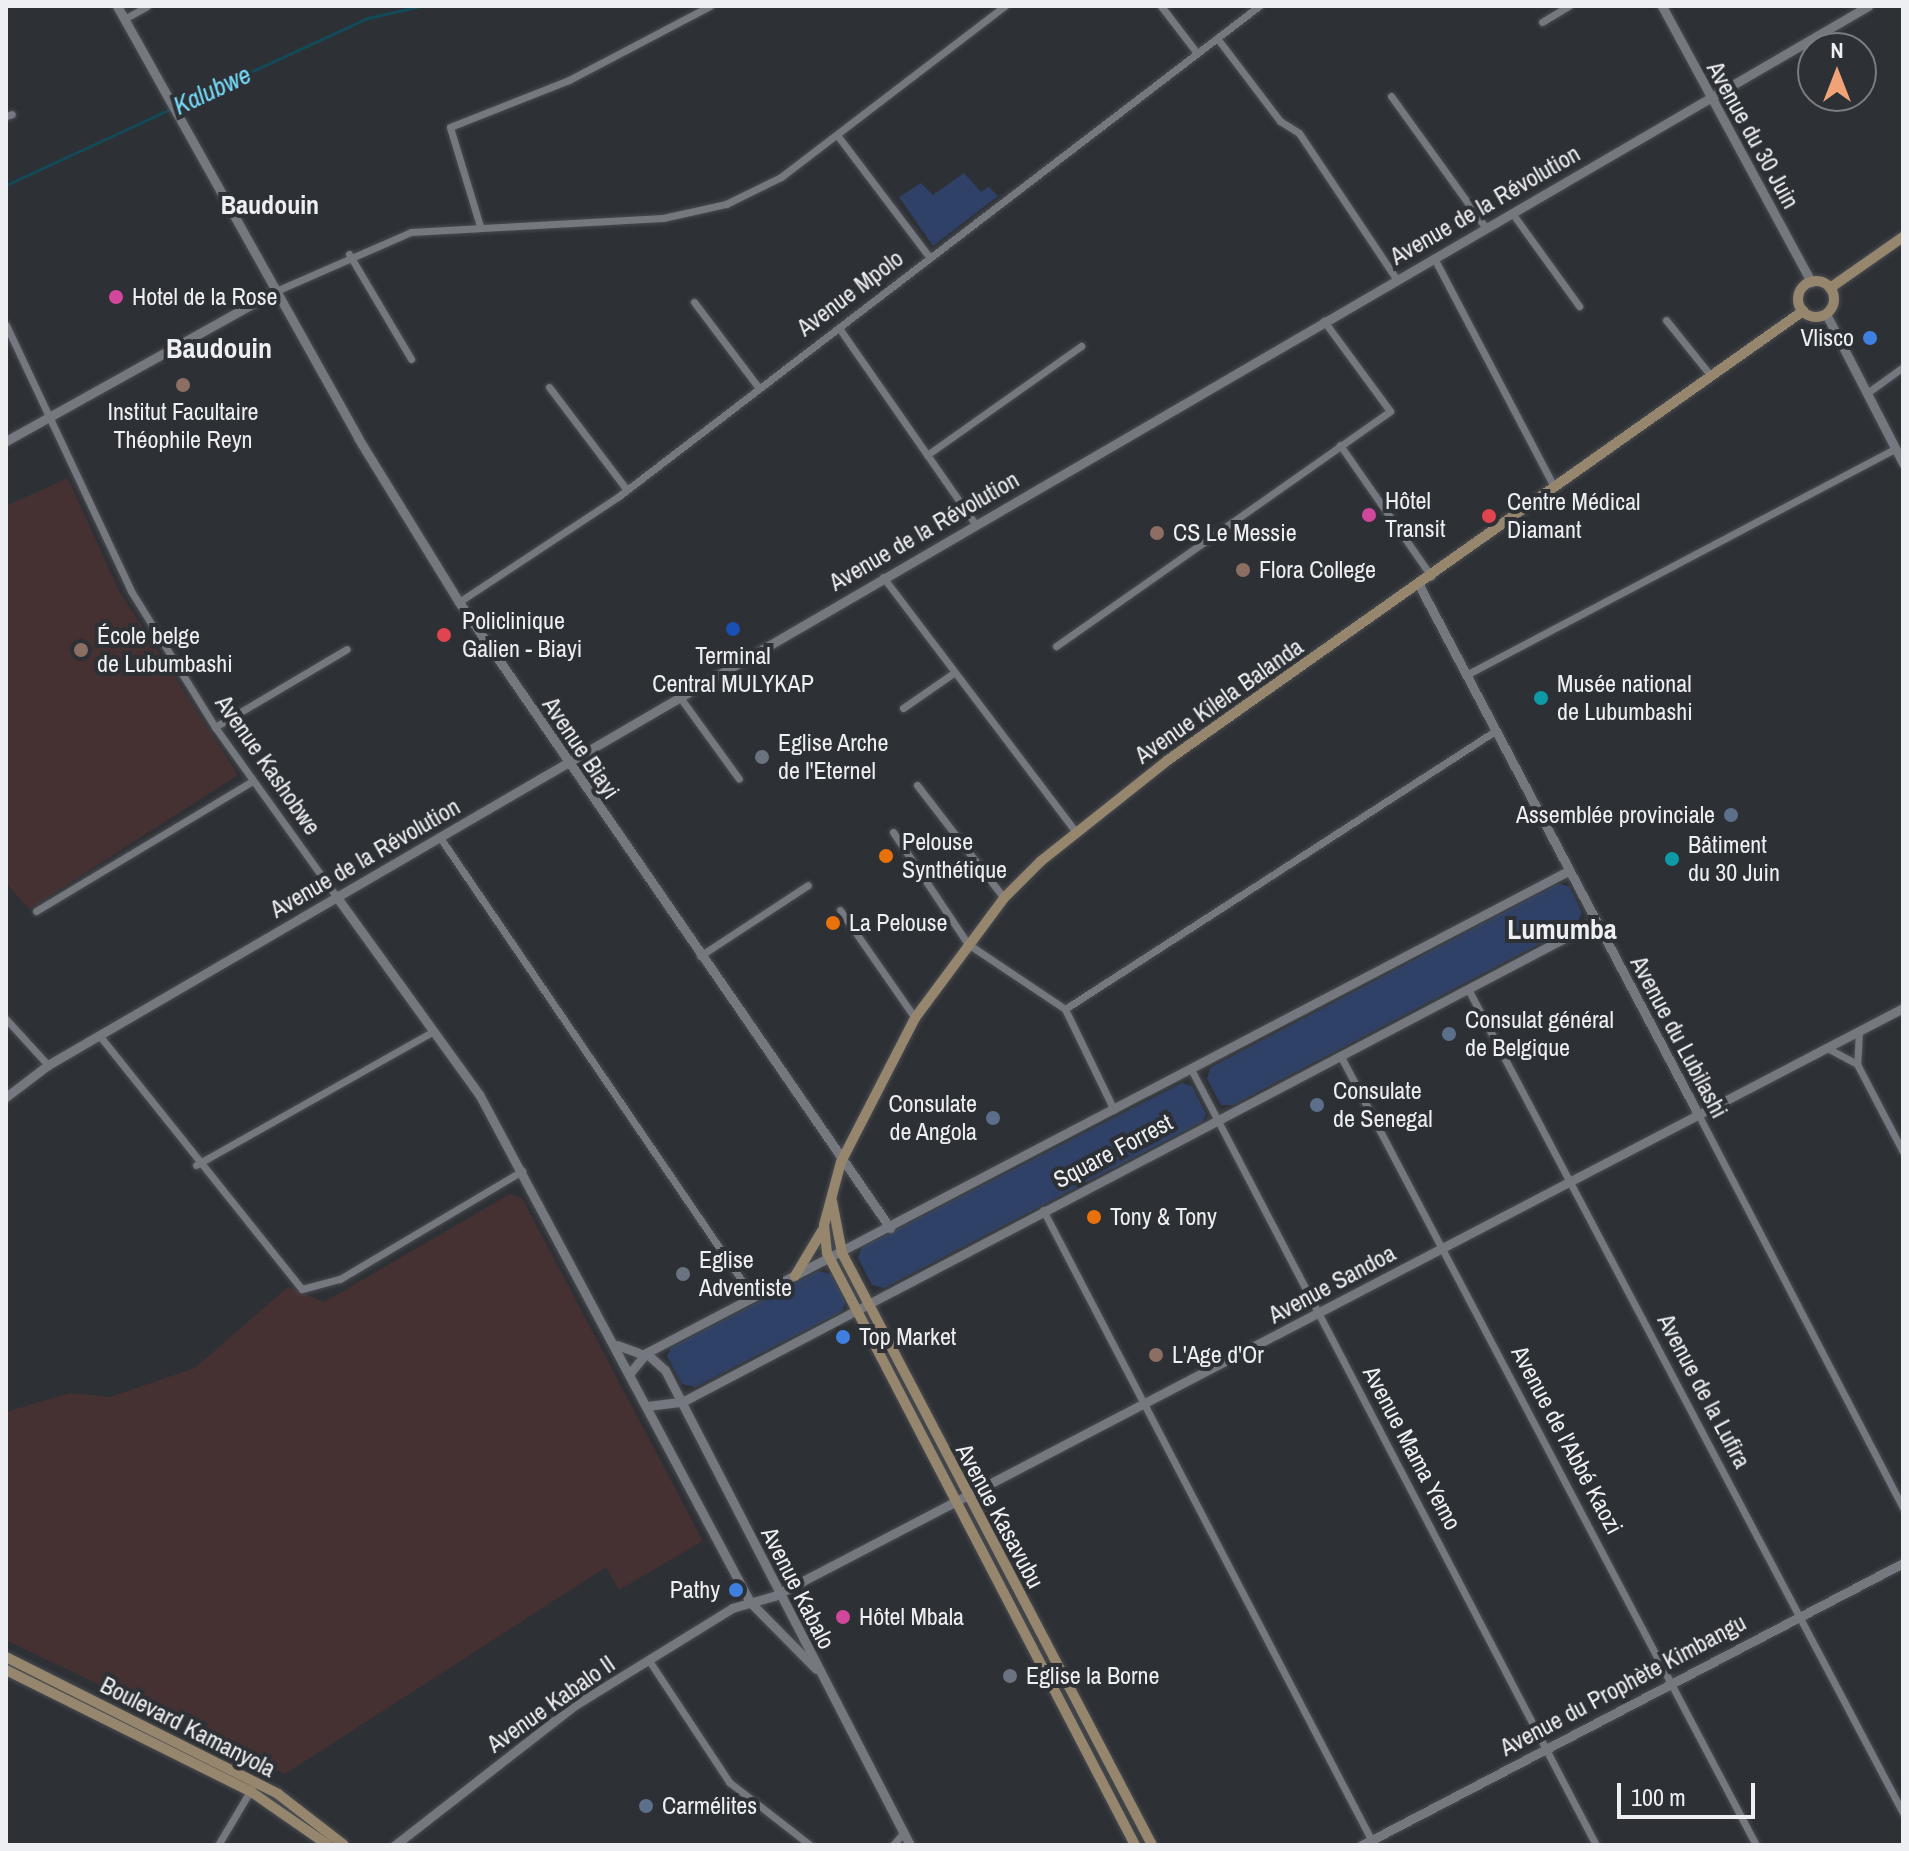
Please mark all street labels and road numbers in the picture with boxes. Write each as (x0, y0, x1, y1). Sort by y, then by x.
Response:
street label: Avenue du 30 Juin (1701, 56, 1805, 214)
street label: Avenue de la Révolution (1385, 139, 1585, 271)
street label: Avenue Mpolo (791, 244, 909, 342)
street label: Avenue de la Révolution (824, 465, 1024, 597)
street label: Avenue Kilela Balanda (1129, 632, 1309, 770)
street label: Avenue Kashobwe (209, 690, 327, 840)
street label: Avenue Biayi (536, 692, 626, 804)
street label: Avenue de la Révolution (265, 792, 465, 924)
street label: Avenue du Lubilashi (1624, 951, 1734, 1123)
street label: Square Forrest (1049, 1108, 1177, 1194)
street label: Avenue Sandoa (1264, 1238, 1400, 1330)
street label: Avenue de la Lufira (1651, 1309, 1757, 1473)
street label: Avenue de l'Abbé Kaozi (1505, 1341, 1629, 1539)
street label: Avenue Mama Yemo (1357, 1361, 1467, 1535)
street label: Avenue Kasavubu (950, 1439, 1050, 1593)
street label: Avenue Kabalo (755, 1522, 841, 1654)
street label: Avenue du Prophète Kimbangu (1495, 1608, 1751, 1762)
street label: Avenue Kabalo II (481, 1649, 621, 1759)
street label: Boulevard Kamanyola (96, 1670, 280, 1784)

